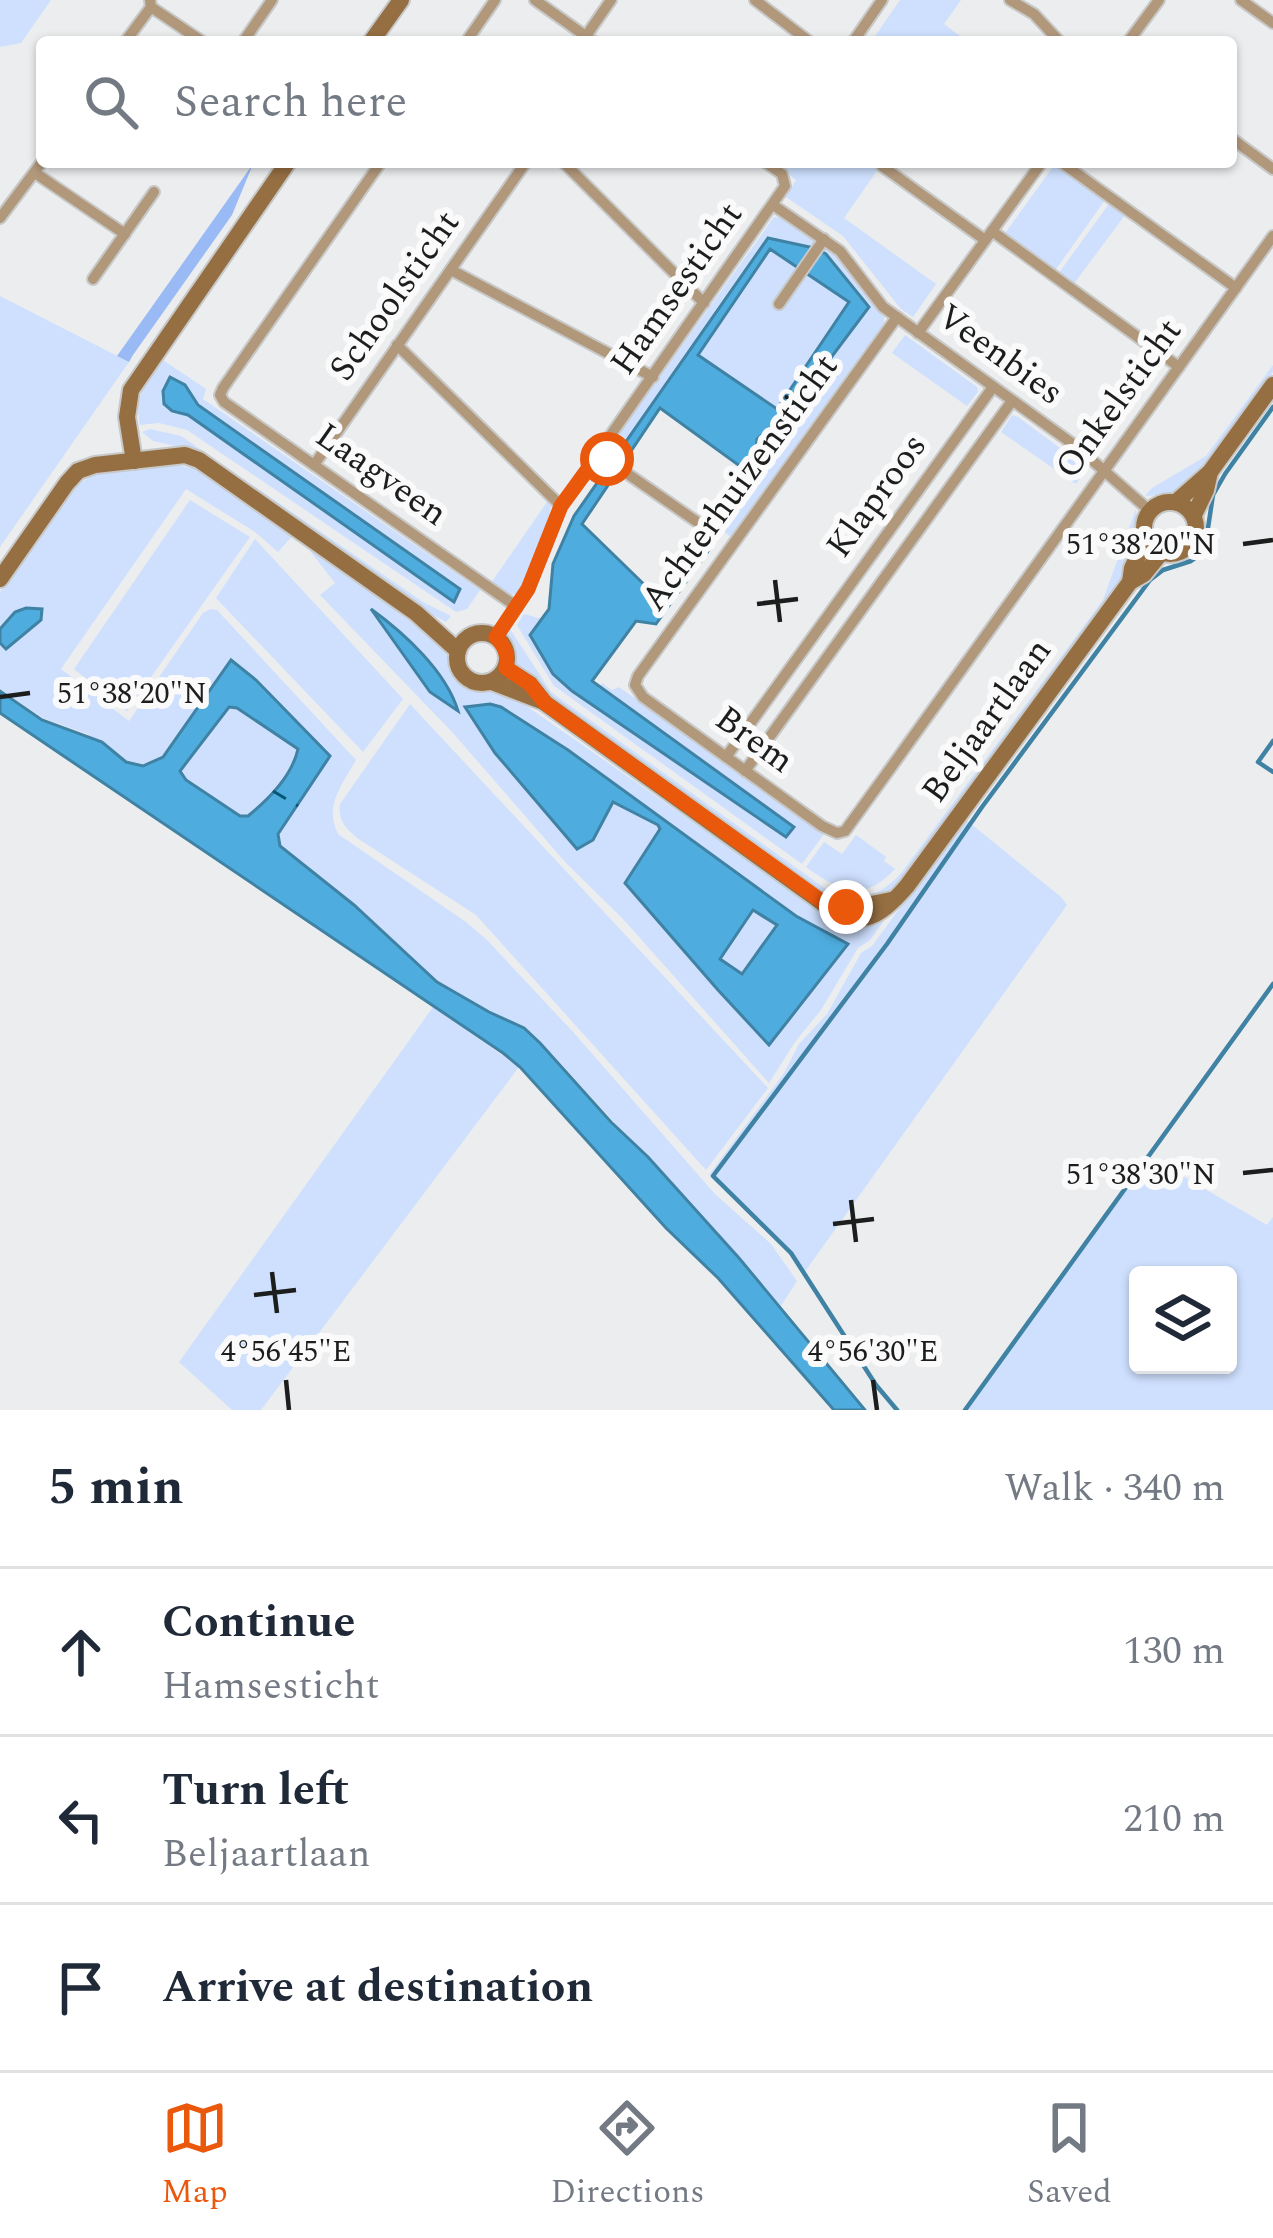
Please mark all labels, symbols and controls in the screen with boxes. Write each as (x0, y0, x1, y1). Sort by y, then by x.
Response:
search box (36, 36, 1237, 168)
text: Search here (174, 68, 407, 137)
icon: search (78, 69, 144, 135)
street label: Hamsesticht (597, 191, 757, 387)
street label: Schoolsticht (316, 199, 474, 393)
street label: Veenbies (925, 290, 1075, 420)
street label: Onkelsticht (1042, 307, 1196, 491)
street label: Achterhuizensticht (628, 343, 852, 623)
street label: Laagveen (304, 409, 458, 541)
street label: Klaproos (813, 422, 941, 570)
route start (580, 432, 634, 486)
text: 51°38'20"N (1066, 522, 1216, 568)
street label: Beljaartlaan (908, 627, 1066, 815)
text: 51°38'20"N (57, 671, 207, 717)
street label: Brem (703, 692, 805, 788)
route end (819, 880, 873, 934)
text: 51°38'30"N (1066, 1152, 1216, 1198)
map controls (1129, 1266, 1237, 1374)
button: layers (1129, 1266, 1237, 1374)
text: 4°56'45"E (221, 1329, 351, 1375)
text: 4°56'30"E (808, 1329, 938, 1375)
text: 5 min (48, 1449, 184, 1527)
text: Walk · 340 m (1004, 1459, 1225, 1518)
text: Continue (162, 1588, 355, 1657)
icon: ahead (48, 1619, 114, 1685)
text: 130 m (1123, 1622, 1225, 1681)
text: Hamsesticht (162, 1657, 380, 1716)
text: Turn left (162, 1756, 349, 1825)
icon: left (48, 1787, 114, 1853)
text: 210 m (1123, 1790, 1225, 1849)
text: Beljaartlaan (162, 1825, 370, 1884)
text: Arrive at destination (162, 1953, 593, 2022)
icon: arrive (48, 1955, 114, 2021)
tab: Map (161, 2095, 228, 2217)
tab: Directions (550, 2095, 704, 2217)
tab: Saved (1027, 2095, 1112, 2217)

